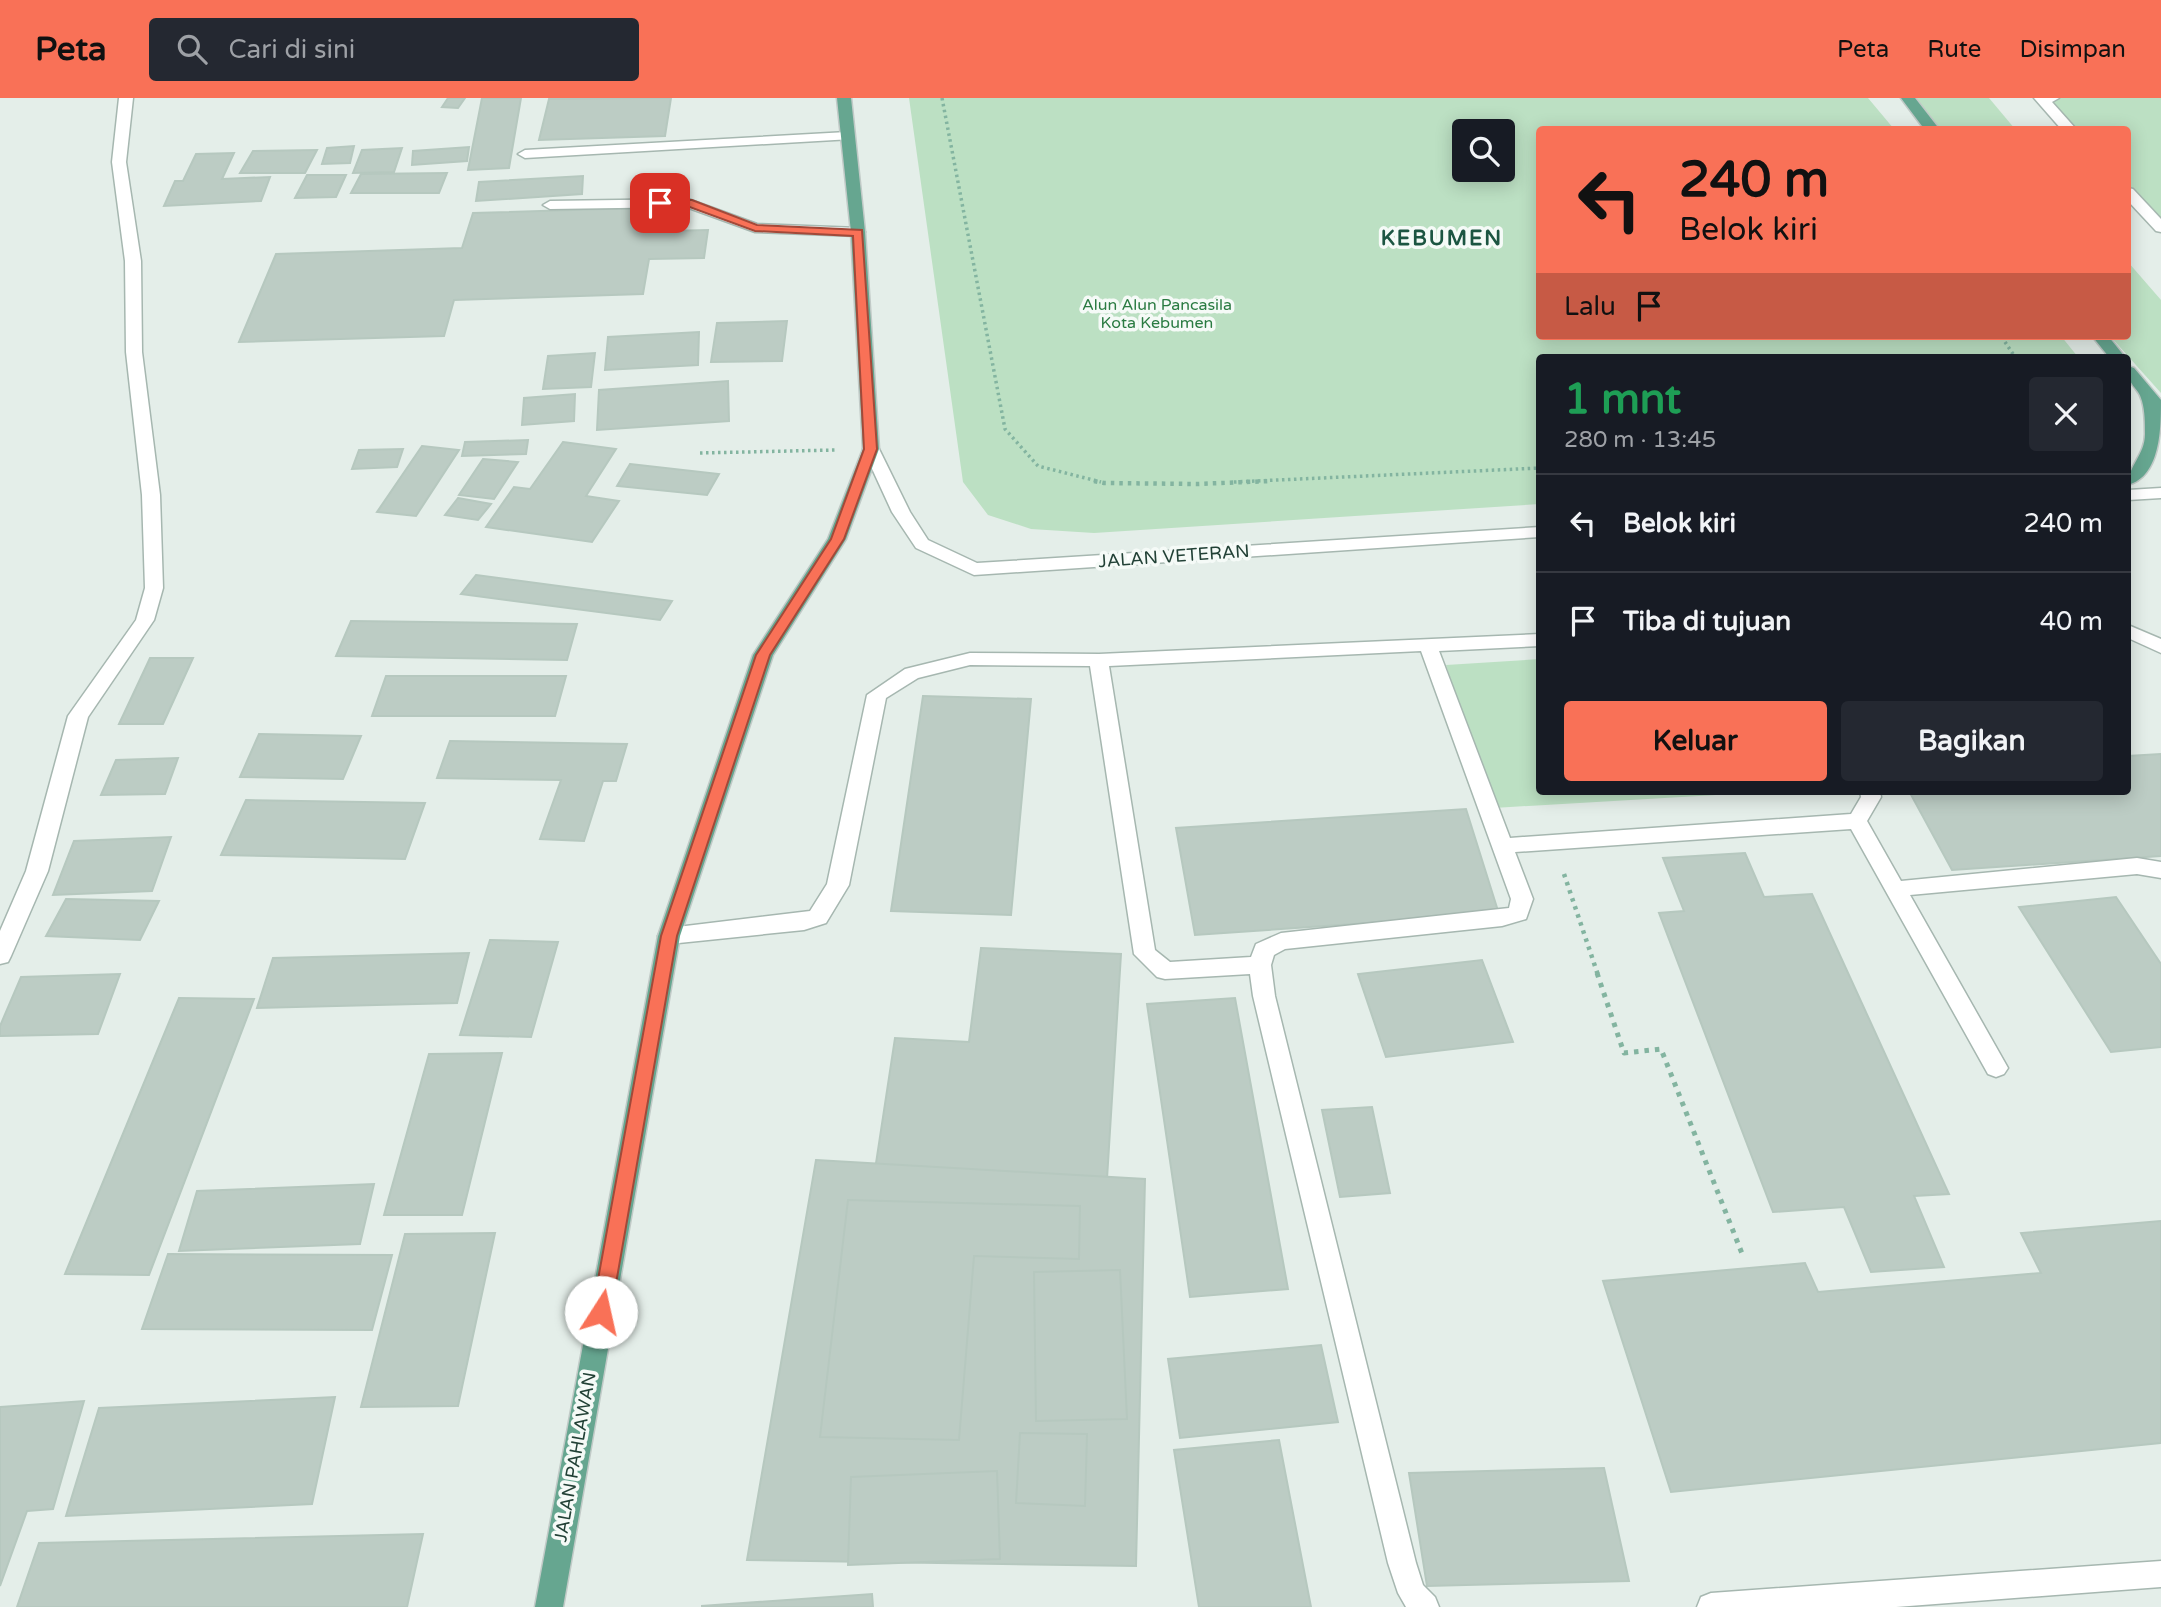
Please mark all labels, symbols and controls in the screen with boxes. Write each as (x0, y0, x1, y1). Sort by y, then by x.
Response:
search box (149, 18, 639, 81)
text: Peta (35, 30, 107, 69)
icon: search (173, 30, 211, 68)
text: Cari di sini (229, 34, 355, 65)
text: Peta (1837, 35, 1889, 64)
text: Rute (1927, 35, 1981, 64)
text: Disimpan (2019, 35, 2126, 64)
map controls (1452, 119, 1515, 182)
button: search (1452, 119, 1515, 182)
text: 240 m (1679, 151, 1829, 210)
icon: left (1564, 154, 1655, 245)
pin (630, 173, 690, 233)
icon: arrive (641, 184, 679, 222)
text: Belok kiri (1679, 211, 1818, 249)
district label: KEBUMEN (1381, 226, 1503, 251)
icon: arrive (1630, 287, 1668, 325)
text: Lalu (1564, 291, 1616, 322)
park label: Alun Alun Pancasila Kota Kebumen (1082, 295, 1232, 333)
text: 1 mnt (1564, 374, 1681, 425)
button: close (2029, 377, 2103, 451)
text: 280 m · 13:45 (1564, 426, 1716, 454)
icon: left (1564, 504, 1602, 542)
text: Belok kiri (1623, 508, 1736, 539)
text: 240 m (2023, 508, 2103, 539)
street label: JALAN VETERAN (1098, 540, 1250, 572)
icon: arrive (1564, 602, 1602, 640)
text: Tiba di tujuan (1623, 606, 1791, 637)
text: 40 m (2040, 606, 2103, 637)
button: Keluar (1564, 701, 1827, 781)
button: Bagikan (1841, 701, 2103, 781)
position arrow (564, 1275, 638, 1349)
street label: JALAN PAHLAWAN (549, 1370, 601, 1544)

